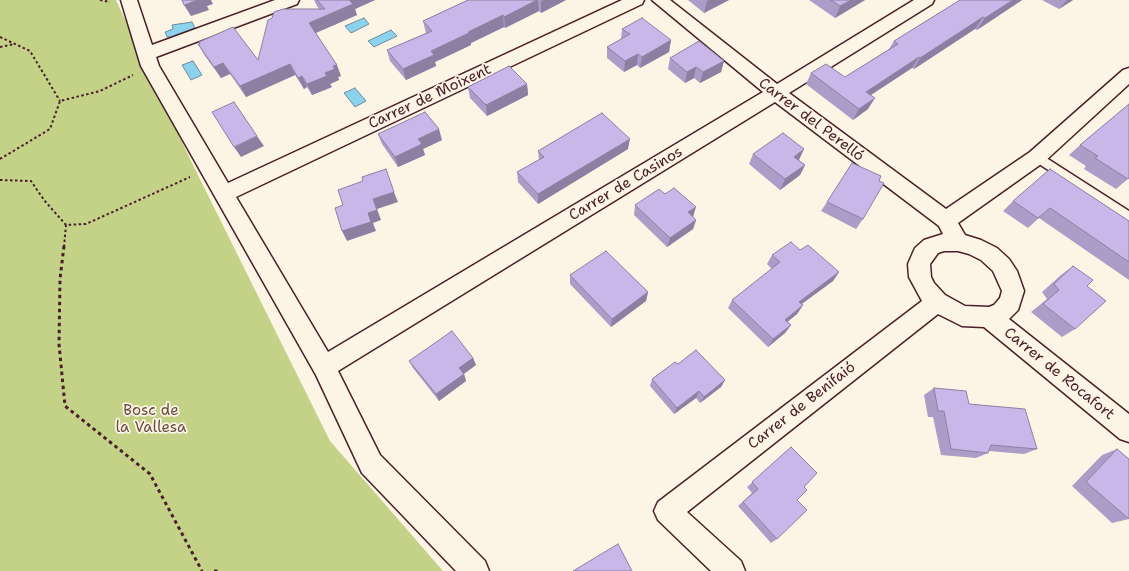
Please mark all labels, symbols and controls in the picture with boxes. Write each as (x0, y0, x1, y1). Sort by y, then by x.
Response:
street label: Carrer de Moixent (366, 61, 494, 133)
street label: Carrer del Perelló (755, 74, 867, 166)
street label: Carrer de Casinos (566, 143, 686, 225)
street label: Carrer de Rocafort (1000, 324, 1118, 424)
street label: Carrer de Benifaió (745, 358, 859, 454)
park label: Bosc de la Vallesa (116, 402, 186, 437)

